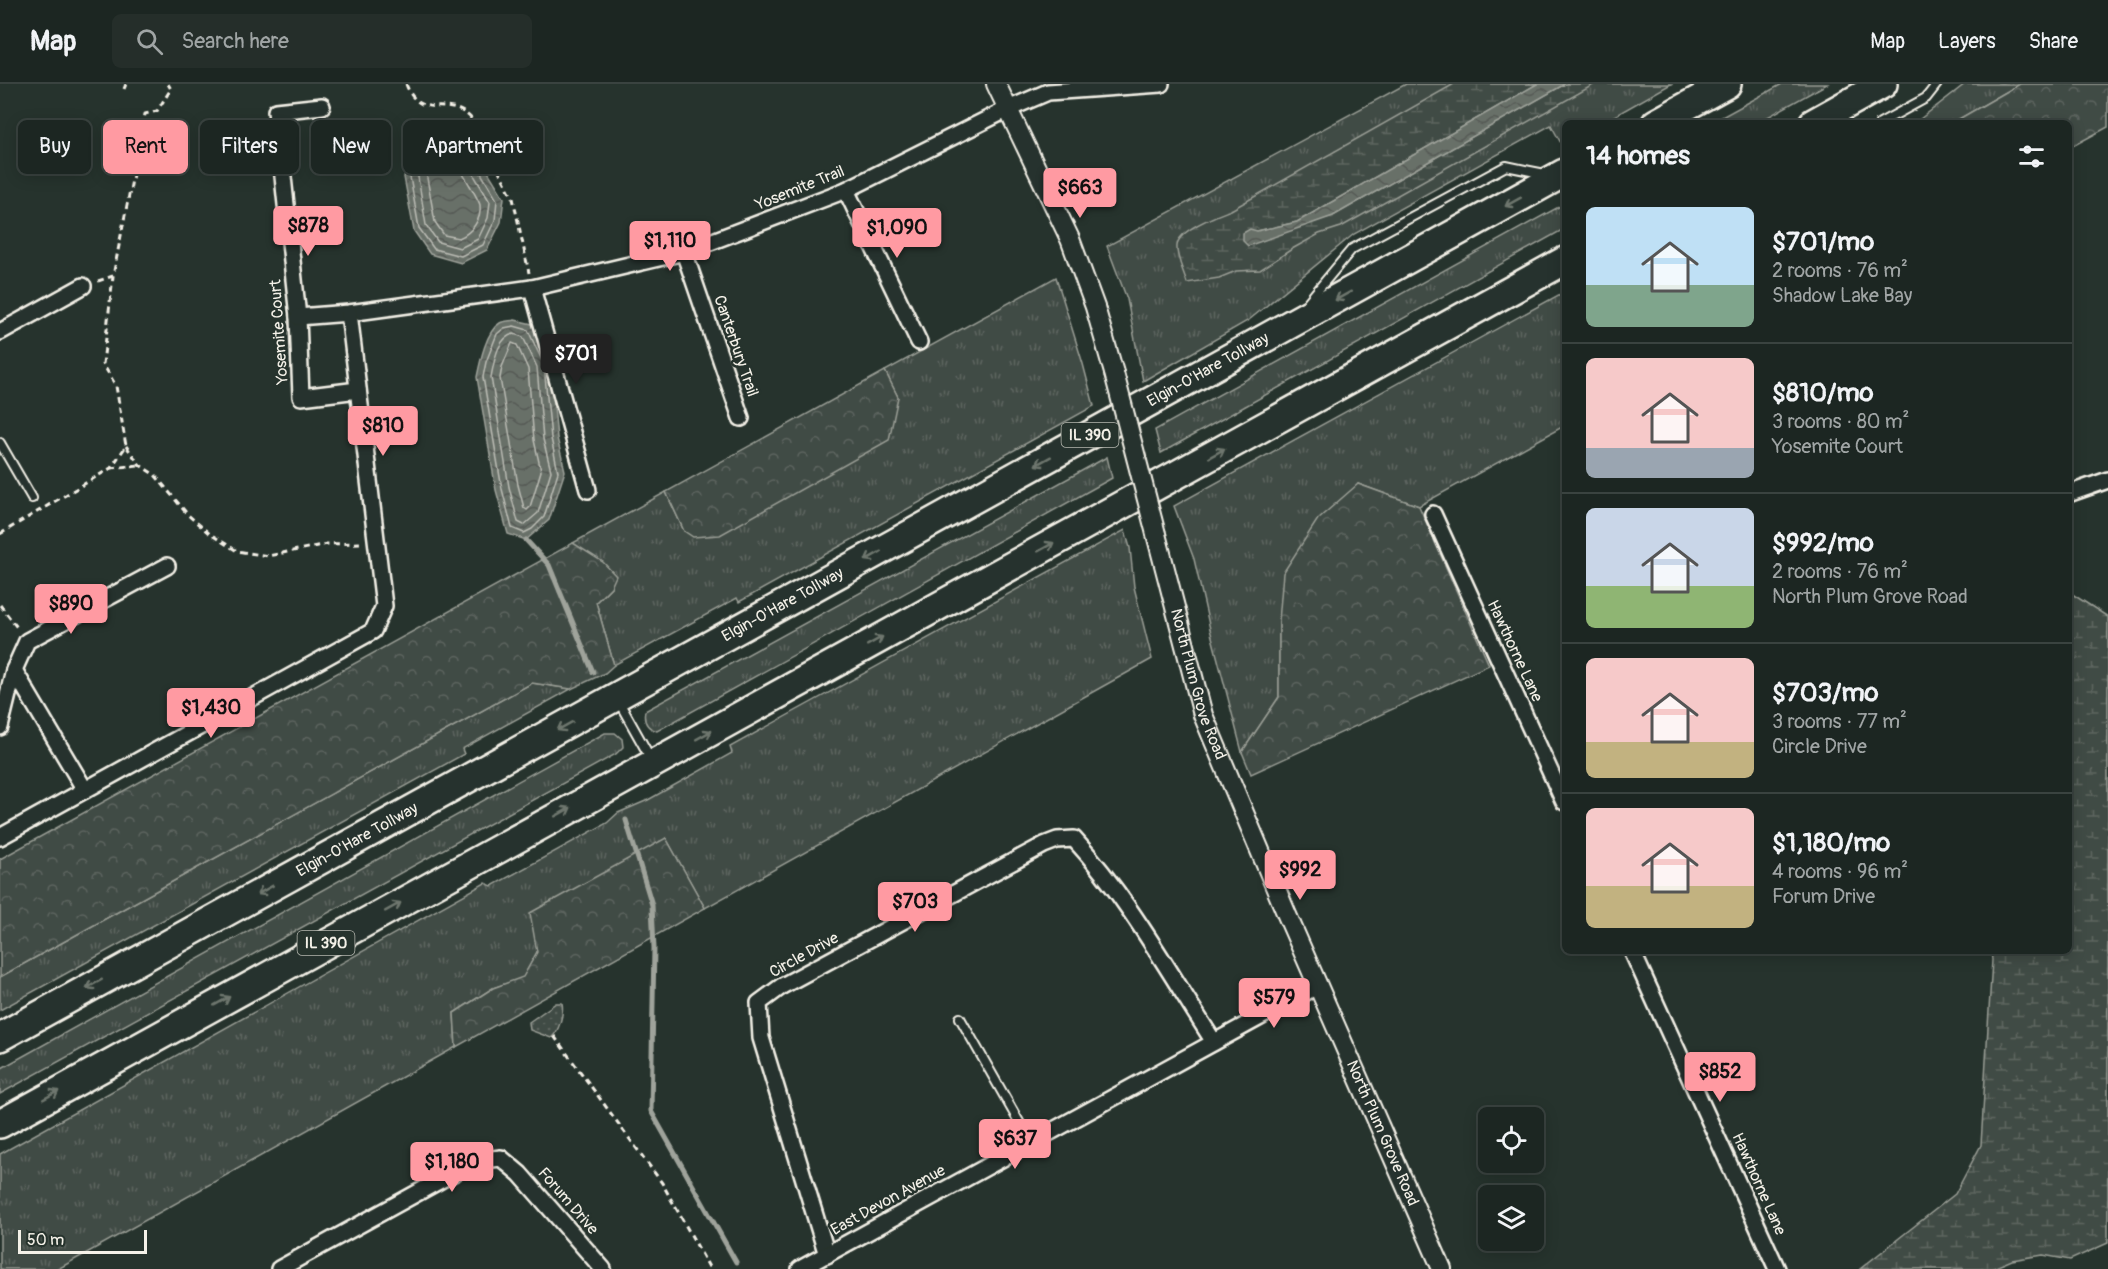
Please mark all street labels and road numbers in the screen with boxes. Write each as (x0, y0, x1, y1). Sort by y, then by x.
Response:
street label: Yosemite Trail (752, 161, 848, 215)
street label: Yosemite Court (265, 278, 293, 386)
street label: Canterbury Trail (709, 293, 763, 399)
street label: Elgin-O'Hare Tollway (1144, 328, 1272, 411)
road number: IL 390 (1062, 423, 1118, 447)
street label: Elgin-O'Hare Tollway (718, 563, 847, 646)
street label: Hawthorne Lane (1483, 597, 1547, 705)
street label: North Plum Grove Road (1166, 607, 1231, 763)
street label: Elgin-O'Hare Tollway (293, 798, 422, 881)
street label: Circle Drive (766, 928, 842, 982)
road number: IL 390 (298, 931, 354, 955)
street label: North Plum Grove Road (1342, 1057, 1423, 1209)
street label: Hawthorne Lane (1728, 1130, 1791, 1238)
street label: East Devon Avenue (827, 1160, 949, 1240)
street label: Forum Drive (533, 1163, 603, 1239)

